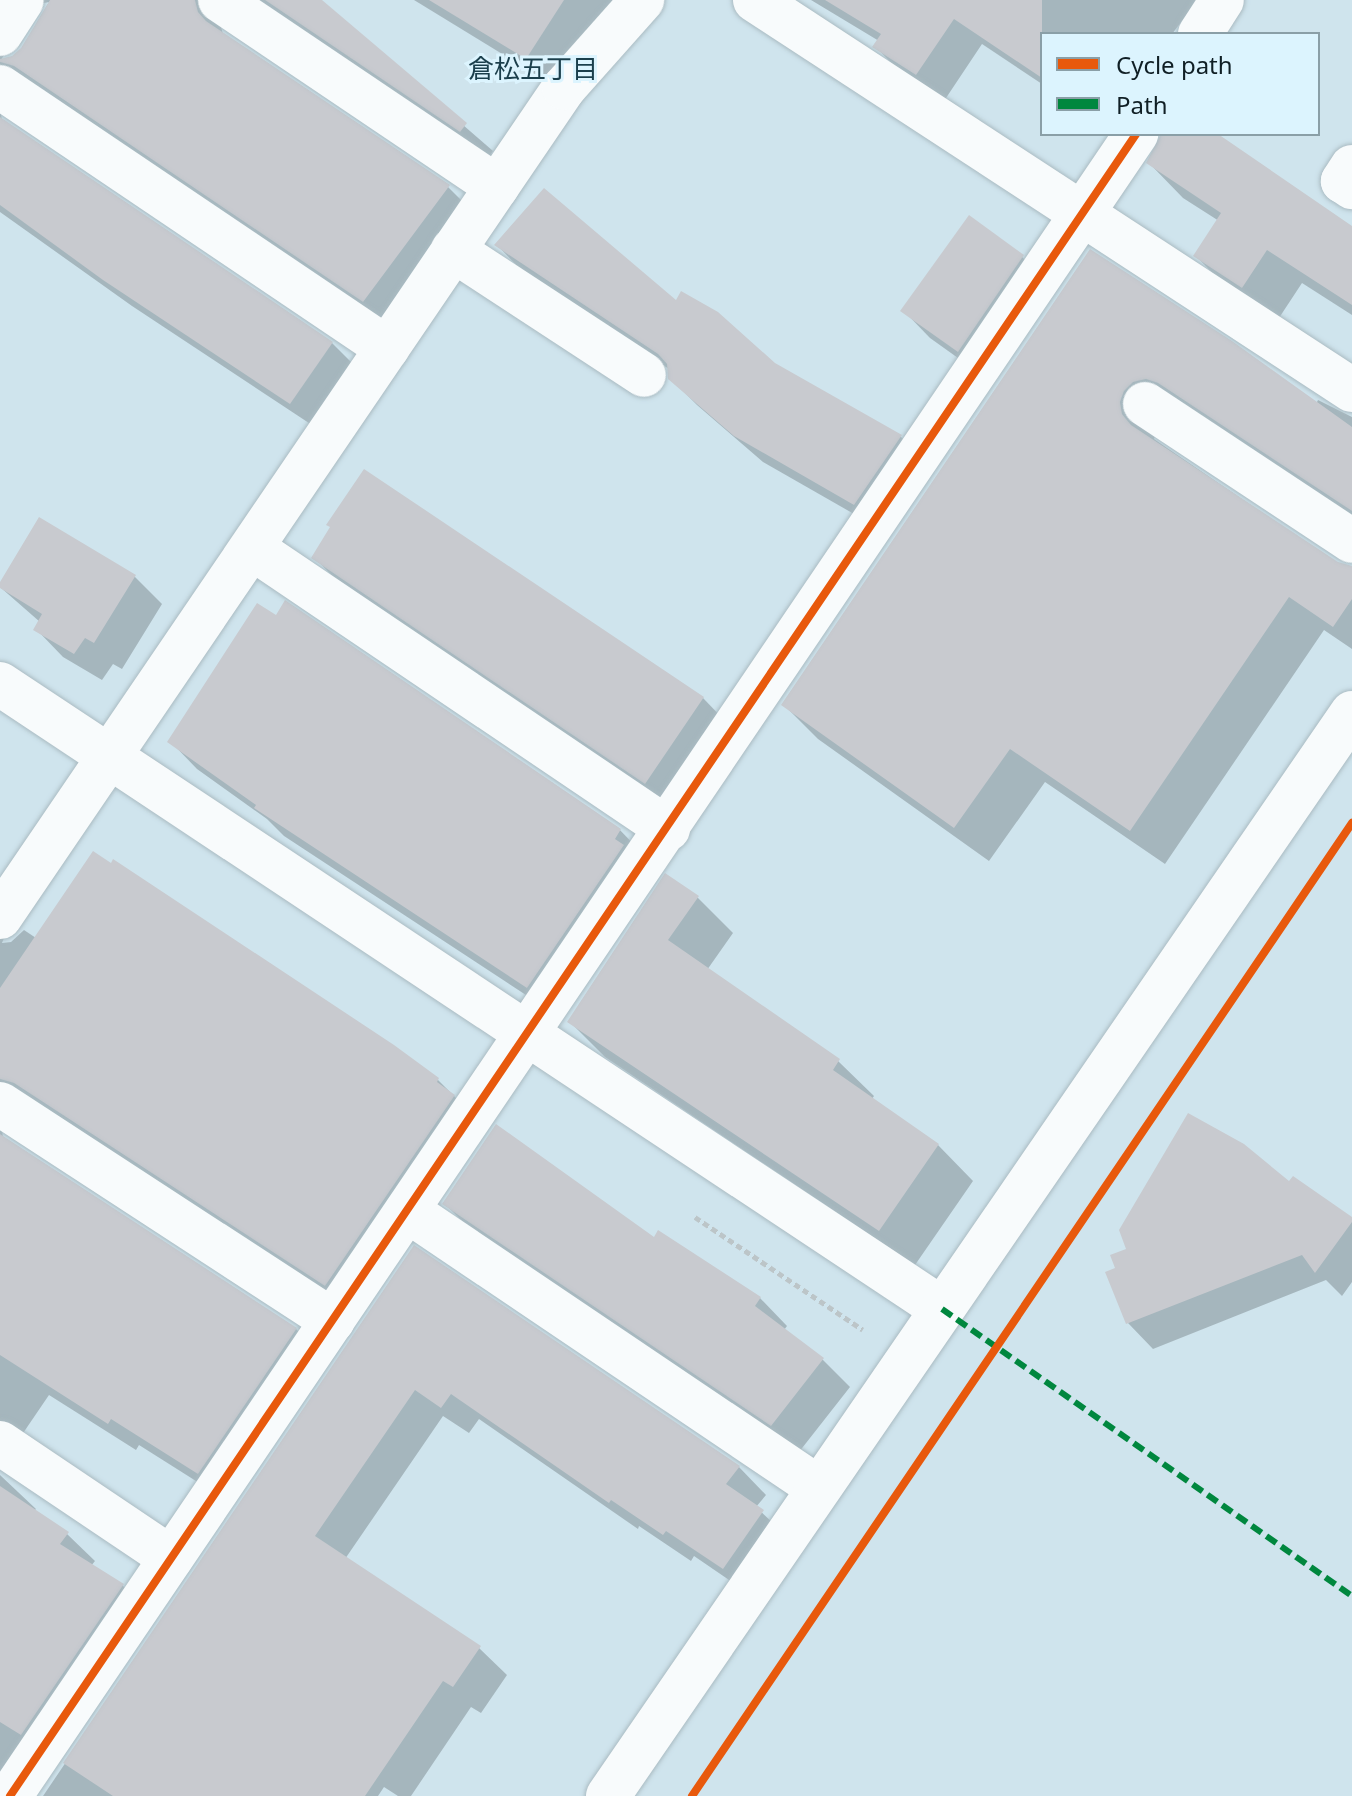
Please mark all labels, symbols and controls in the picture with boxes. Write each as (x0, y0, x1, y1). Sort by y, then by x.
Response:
legend (1040, 32, 1320, 136)
text: Cycle path (1116, 48, 1233, 81)
district label: 倉松五丁目 (468, 53, 598, 85)
text: Path (1116, 88, 1167, 121)

